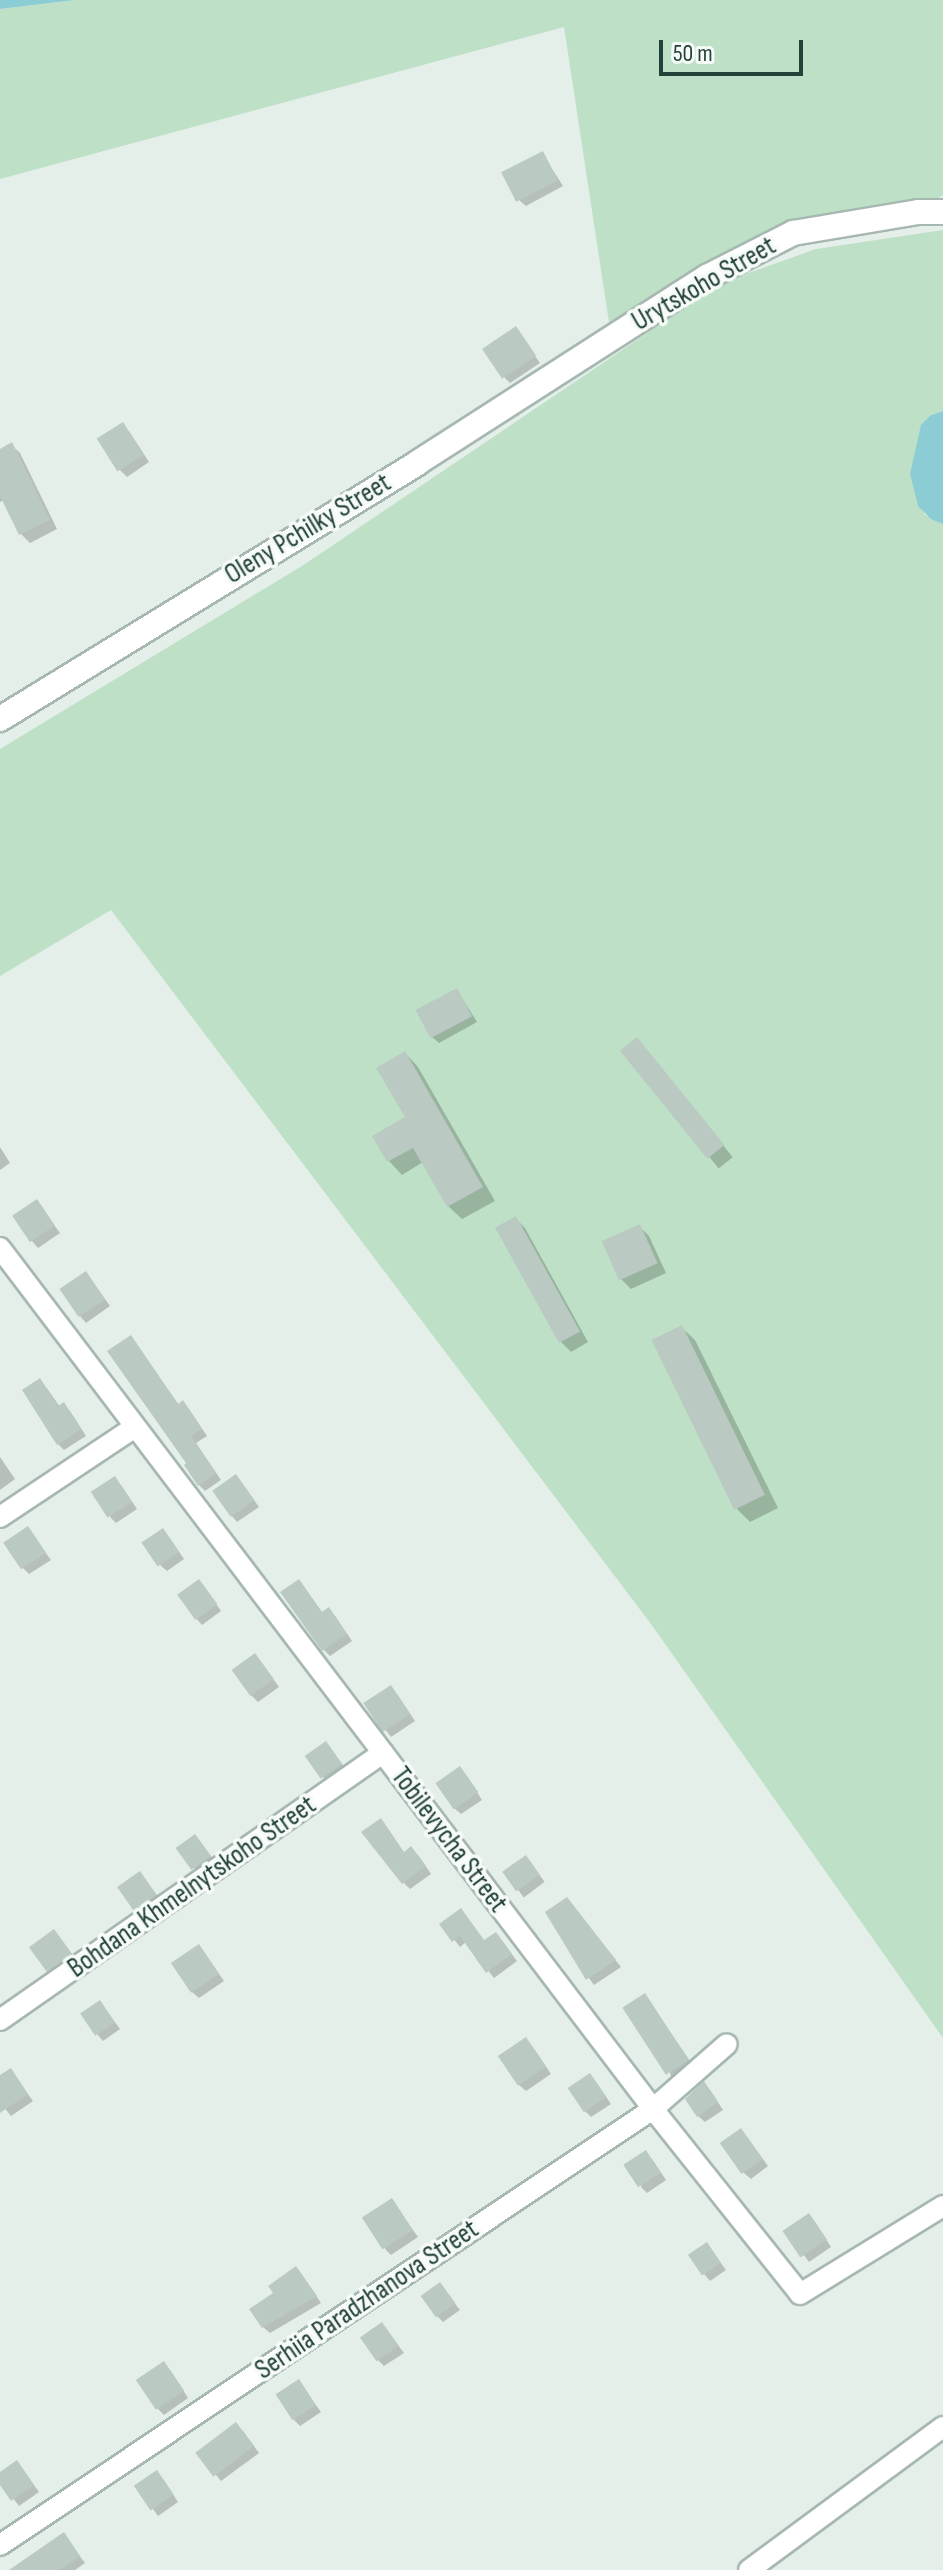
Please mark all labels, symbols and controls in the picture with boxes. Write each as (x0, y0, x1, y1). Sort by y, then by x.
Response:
scale bar (663, 24, 807, 74)
text: 50 m (673, 39, 713, 68)
street label: Urytskoho Street (626, 229, 782, 339)
street label: Oleny Pchilky Street (219, 466, 397, 592)
street label: Tobilevycha Street (383, 1761, 515, 1919)
street label: Bohdana Khmelnytskoho Street (61, 1789, 323, 1985)
street label: Serhiia Paradzhanova Street (249, 2213, 485, 2387)

